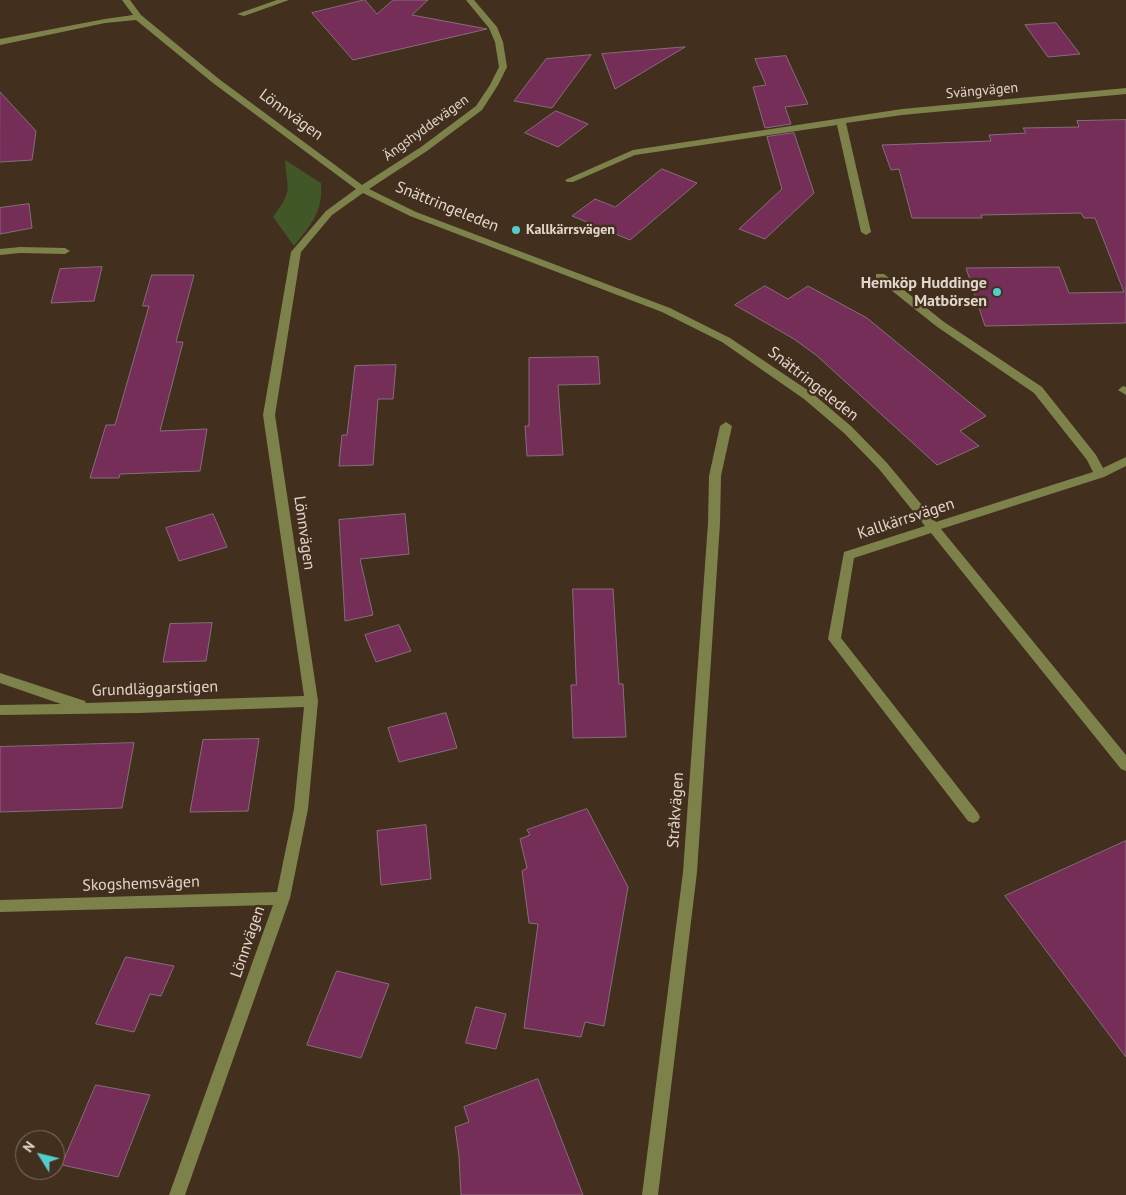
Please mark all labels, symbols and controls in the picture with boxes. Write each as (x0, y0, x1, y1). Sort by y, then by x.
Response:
street label: Svängvägen (945, 79, 1019, 103)
street label: Lönnvägen (255, 85, 327, 145)
street label: Ängshyddevägen (380, 91, 472, 165)
street label: Snättringeleden (393, 178, 501, 236)
place label: Kallkärrsvägen (526, 222, 615, 238)
marker: Kallkärrsvägen (510, 224, 522, 236)
place label: Hemköp Huddinge Matbörsen (861, 273, 987, 311)
marker: Hemköp Huddinge Matbörsen (991, 286, 1003, 298)
street label: Snättringeleden (764, 343, 862, 425)
street label: Kallkärrsvägen (855, 494, 957, 544)
street label: Lönnvägen (289, 495, 319, 571)
street label: Grundläggarstigen (92, 677, 218, 701)
street label: Stråkvägen (664, 771, 688, 849)
street label: Skogshemsvägen (82, 872, 200, 896)
street label: Lönnvägen (227, 904, 269, 980)
north arrow (15, 1130, 65, 1180)
text: N (19, 1138, 39, 1156)

